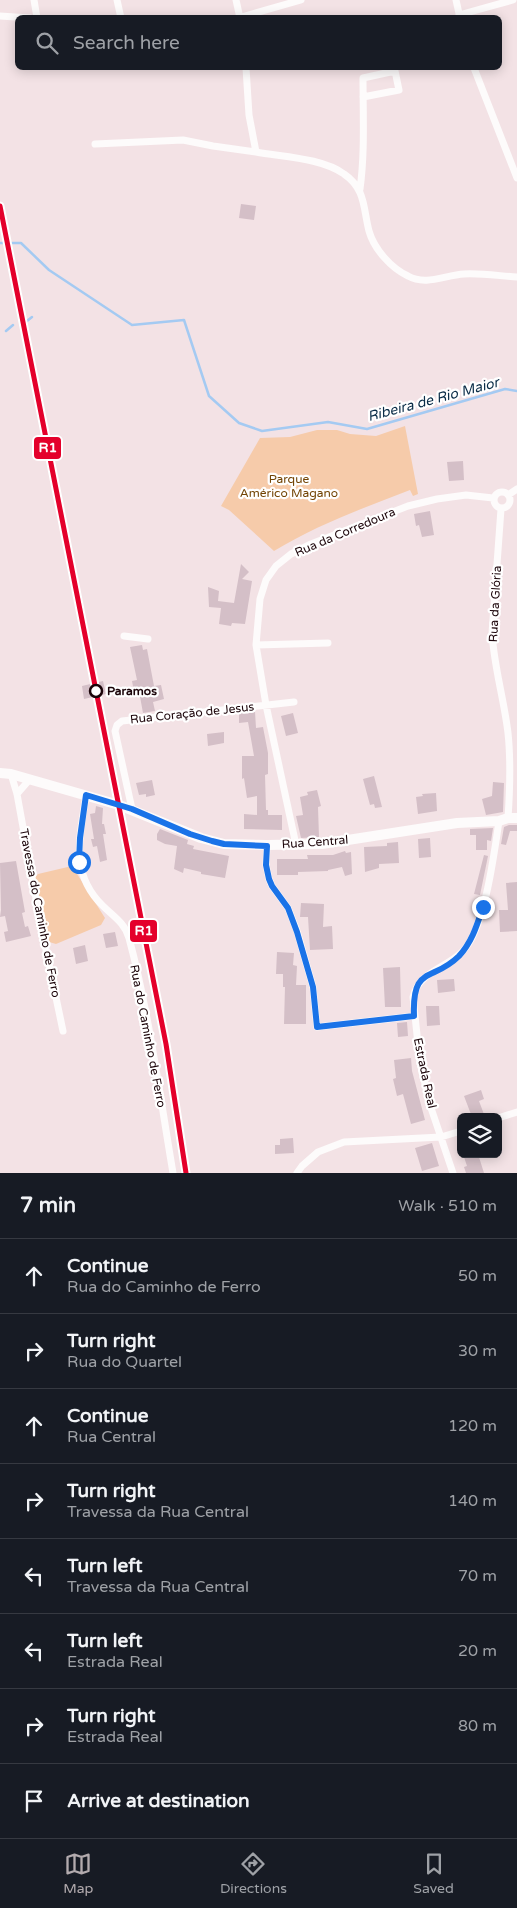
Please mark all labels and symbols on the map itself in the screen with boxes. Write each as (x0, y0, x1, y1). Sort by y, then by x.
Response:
water label: Ribeira de Rio Maior (366, 373, 502, 425)
line badge: R1 (33, 436, 62, 460)
text: R1 (39, 439, 57, 456)
park label: Parque Américo Magano (240, 472, 338, 500)
street label: Rua da Corredoura (293, 504, 397, 560)
street label: Rua da Glória (486, 565, 504, 643)
marker: Paramos (89, 684, 103, 698)
place label: Paramos (107, 684, 157, 698)
street label: Rua Coração de Jesus (129, 699, 255, 726)
street label: Travessa do Caminho de Ferro (17, 827, 63, 999)
street label: Rua Central (281, 833, 349, 851)
route start (68, 851, 91, 874)
route end (472, 896, 495, 919)
line badge: R1 (129, 919, 158, 943)
text: R1 (135, 922, 153, 939)
street label: Rua do Caminho de Ferro (127, 963, 169, 1109)
street label: Estrada Real (411, 1036, 439, 1110)

